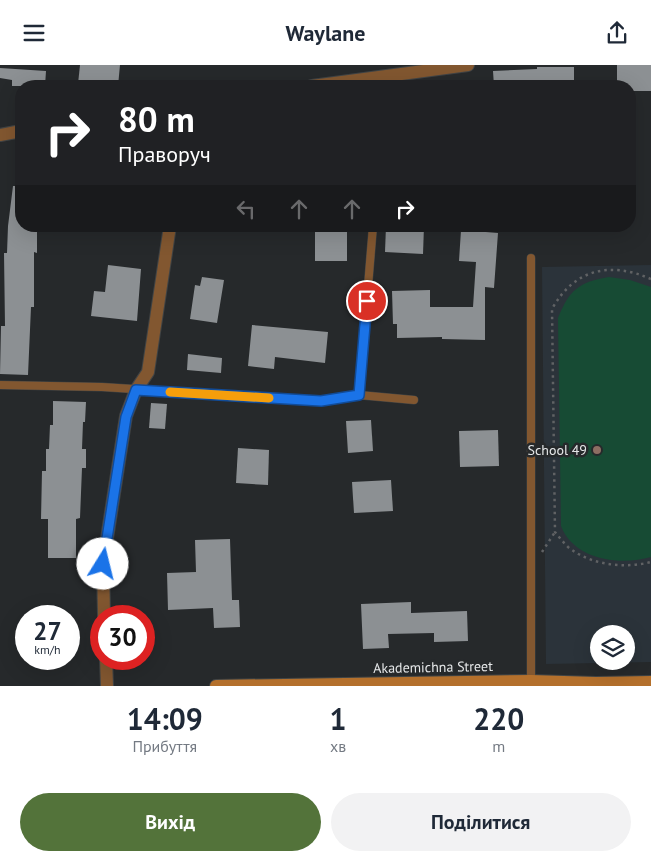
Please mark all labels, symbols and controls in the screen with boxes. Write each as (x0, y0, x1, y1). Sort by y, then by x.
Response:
icon: menu (20, 19, 48, 47)
text: Waylane (286, 19, 365, 47)
icon: share (603, 19, 631, 47)
text: 80 m (118, 96, 195, 142)
icon: right (35, 100, 100, 165)
text: Праворуч (118, 140, 211, 168)
icon: left (232, 195, 260, 223)
icon: ahead (285, 195, 313, 223)
icon: ahead (338, 195, 366, 223)
icon: right (391, 195, 419, 223)
pin (346, 280, 388, 322)
icon: arrive (353, 287, 381, 315)
place label: School 49 (528, 441, 587, 459)
marker: School 49 (591, 444, 603, 456)
position arrow (76, 537, 128, 589)
speed limit sign: 30 (90, 605, 155, 670)
text: 27 (33, 615, 62, 647)
map controls (590, 625, 635, 670)
button: layers (590, 625, 635, 670)
text: km/h (34, 642, 61, 657)
street label: Akademichna Street (373, 657, 493, 677)
text: 14:09 (127, 699, 203, 738)
text: 1 (330, 699, 347, 738)
text: 220 (473, 699, 524, 738)
text: Прибуття (132, 736, 197, 756)
text: хв (330, 736, 346, 756)
text: m (492, 736, 505, 756)
button: Вихід (20, 793, 321, 851)
button: Поділитися (331, 793, 631, 851)

